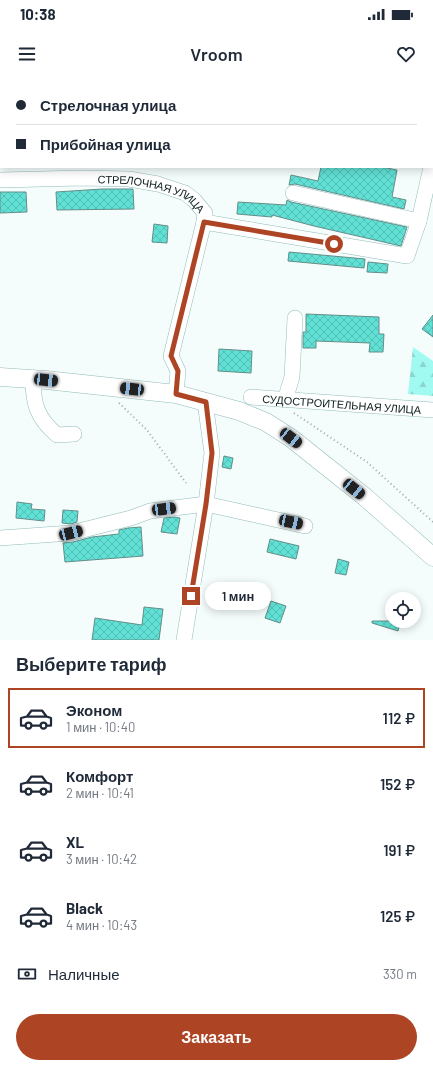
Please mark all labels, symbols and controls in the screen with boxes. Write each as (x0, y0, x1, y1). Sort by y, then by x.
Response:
text: 10:38 (20, 5, 56, 23)
icon: menu (16, 43, 38, 65)
text: Vroom (190, 43, 243, 65)
icon: heart (395, 43, 417, 65)
text: Стрелочная улица (40, 96, 176, 114)
text: Прибойная улица (40, 135, 171, 153)
street label: СТРЕЛОЧНАЯ УЛИЦА (98, 172, 208, 215)
route start (325, 235, 343, 253)
car (33, 373, 59, 387)
car (119, 382, 145, 396)
street label: СУДОСТРОИТЕЛЬНАЯ УЛИЦА (262, 391, 422, 416)
car (278, 426, 304, 450)
car (341, 477, 367, 501)
car (151, 502, 177, 516)
car (278, 514, 304, 530)
car (58, 524, 84, 542)
callout: 1 мин (205, 582, 271, 610)
route end (182, 587, 200, 605)
text: 1 мин (222, 588, 254, 604)
map controls (385, 592, 421, 628)
button: locate (385, 592, 421, 628)
text: Выберите тариф (16, 653, 167, 675)
icon: car (18, 700, 54, 736)
text: Эконом (66, 701, 122, 719)
text: 112 ₽ (383, 709, 415, 727)
text: 1 мин · 10:40 (66, 719, 135, 735)
icon: car (18, 766, 54, 802)
text: Комфорт (66, 767, 133, 785)
text: 152 ₽ (380, 775, 415, 793)
text: 2 мин · 10:41 (66, 785, 134, 801)
icon: car (18, 832, 54, 868)
text: XL (66, 833, 84, 851)
text: 191 ₽ (383, 841, 415, 859)
text: 3 мин · 10:42 (66, 851, 137, 867)
icon: car (18, 898, 54, 934)
text: Black (66, 899, 103, 917)
text: 125 ₽ (380, 907, 415, 925)
text: 4 мин · 10:43 (66, 917, 137, 933)
icon: cash (16, 963, 38, 985)
text: Наличные (48, 965, 120, 983)
text: 330 m (383, 966, 417, 982)
button: Заказать (16, 1014, 417, 1060)

